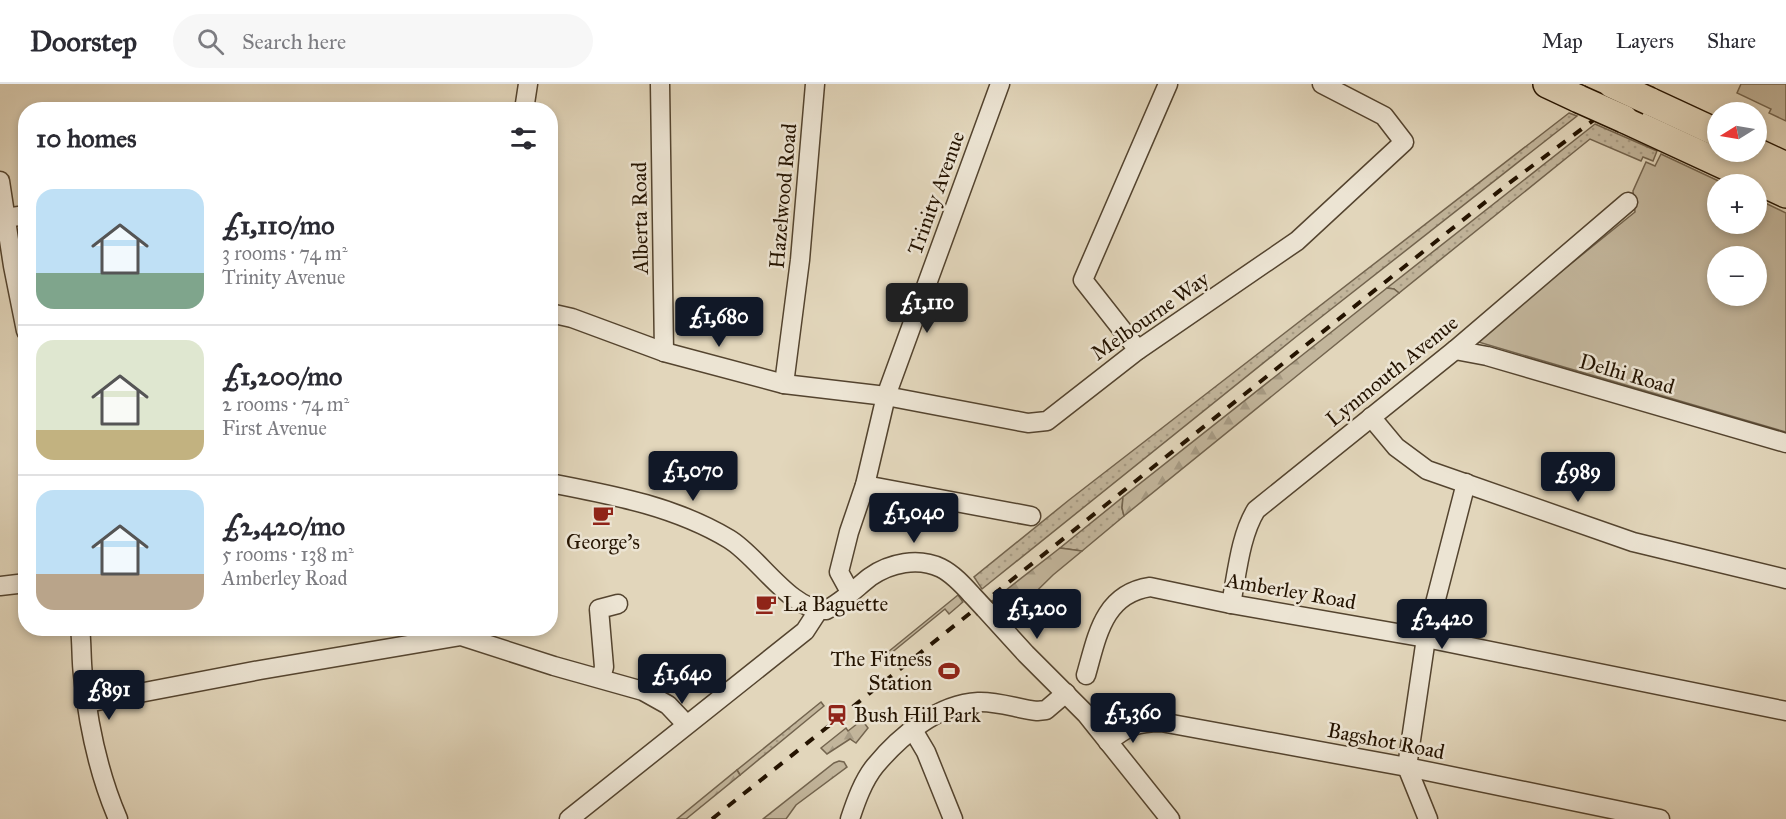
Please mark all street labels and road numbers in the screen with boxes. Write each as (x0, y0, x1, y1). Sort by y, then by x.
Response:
street label: Hazelwood Road (764, 122, 802, 270)
street label: Trinity Avenue (902, 128, 970, 258)
street label: Alberta Road (626, 161, 654, 275)
street label: Melbourne Way (1086, 265, 1215, 366)
street label: Lynmouth Avenue (1321, 310, 1464, 432)
street label: Delhi Road (1576, 348, 1678, 400)
street label: Amberley Road (1223, 567, 1359, 615)
street label: Bagshot Road (1325, 717, 1447, 765)

